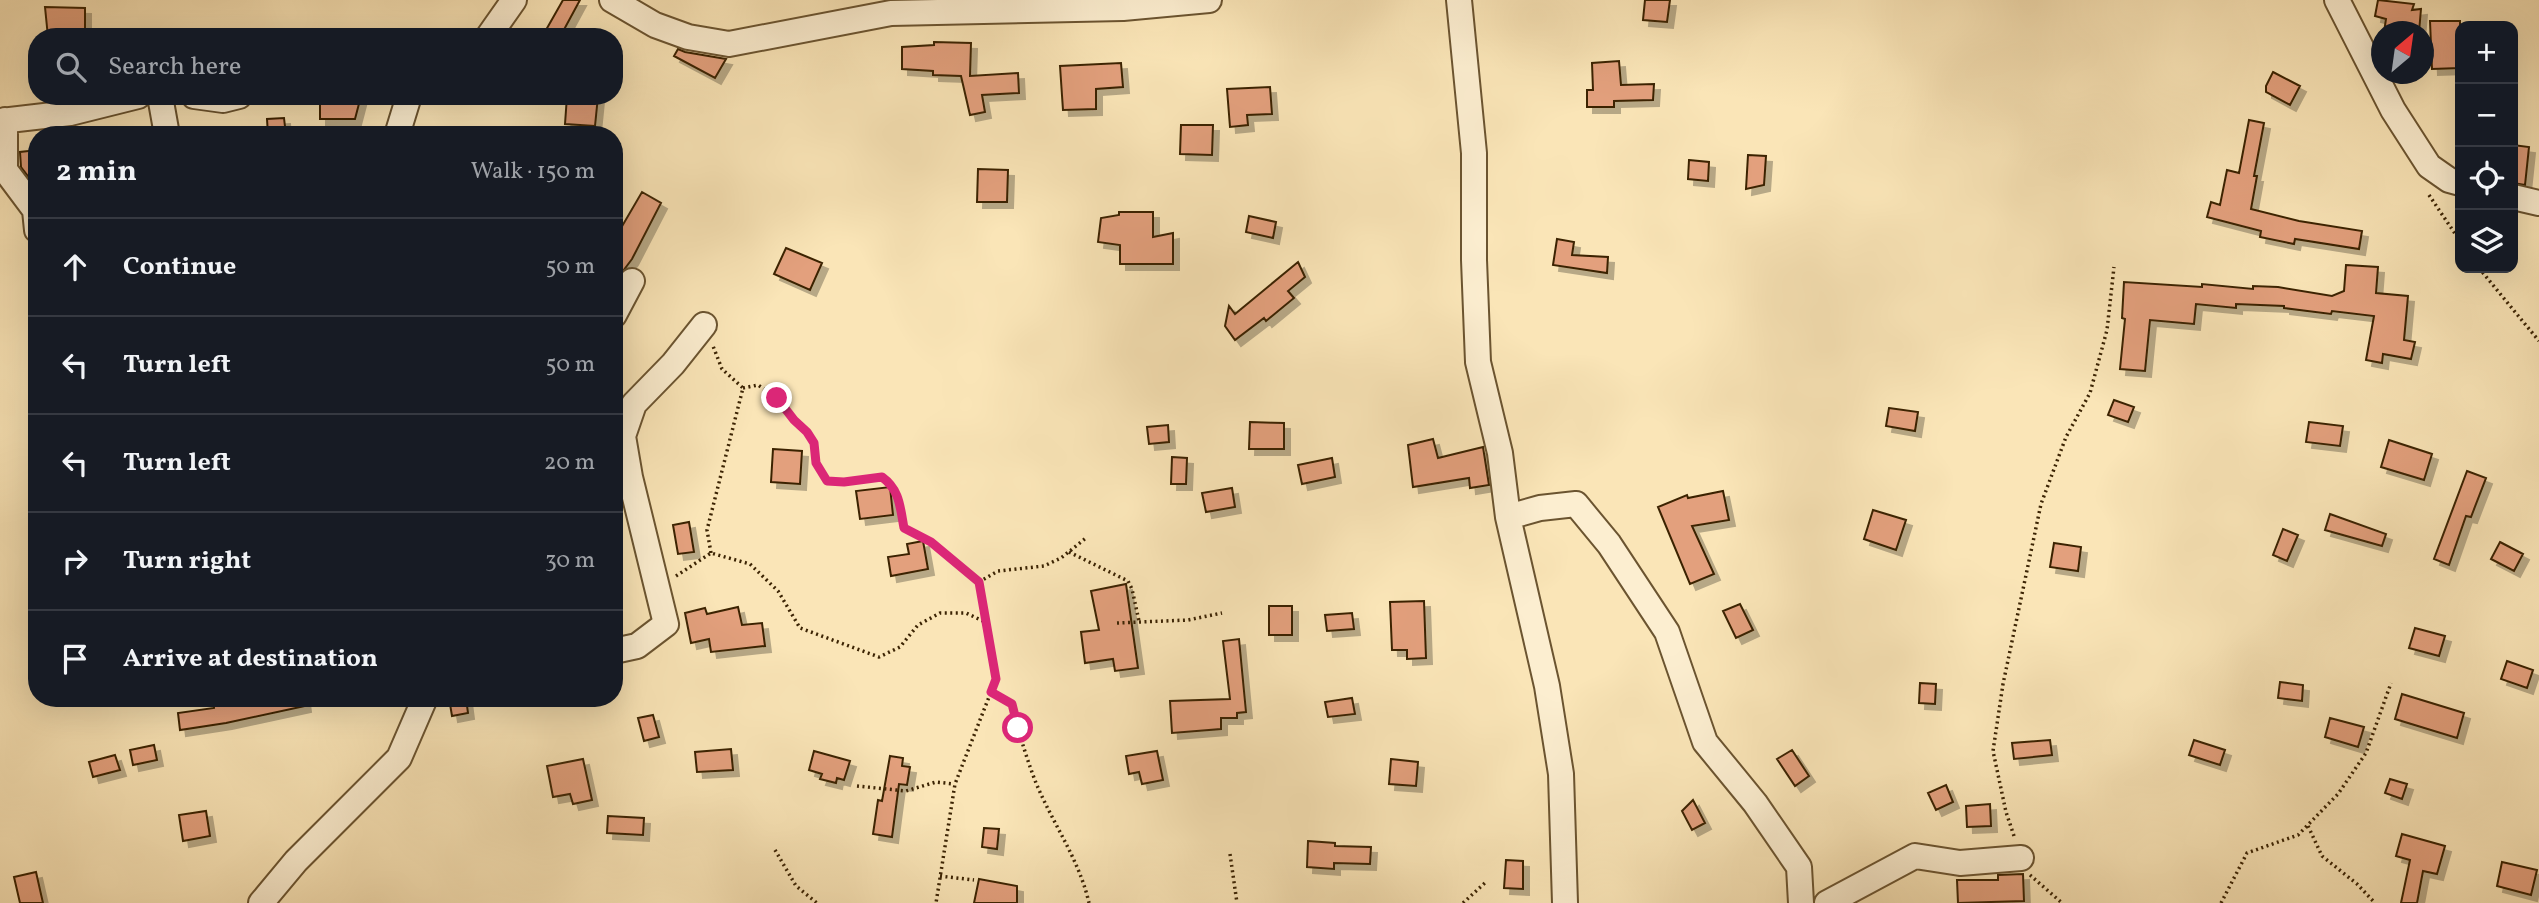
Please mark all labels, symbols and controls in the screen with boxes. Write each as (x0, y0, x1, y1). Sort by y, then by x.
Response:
north arrow (2371, 21, 2434, 84)
map controls (2455, 21, 2518, 273)
button: + (2455, 21, 2518, 84)
search box (28, 28, 623, 105)
icon: search (52, 48, 90, 86)
text: Search here (108, 49, 241, 85)
button: − (2455, 84, 2518, 147)
button: locate (2455, 147, 2518, 210)
text: 2 min (56, 151, 137, 193)
text: Walk · 150 m (471, 156, 595, 188)
button: layers (2455, 210, 2518, 273)
icon: ahead (56, 248, 94, 286)
text: Continue (123, 249, 236, 285)
text: 50 m (546, 251, 595, 283)
icon: left (56, 346, 94, 384)
text: Turn left (123, 347, 231, 383)
text: 50 m (546, 349, 595, 381)
route end (761, 382, 792, 413)
icon: left (56, 444, 94, 482)
text: Turn left (123, 445, 231, 481)
text: 20 m (544, 447, 595, 479)
icon: right (56, 542, 94, 580)
text: Turn right (123, 543, 251, 579)
text: 30 m (545, 545, 595, 577)
icon: arrive (56, 640, 94, 678)
text: Arrive at destination (123, 641, 378, 677)
route start (1002, 712, 1033, 743)

